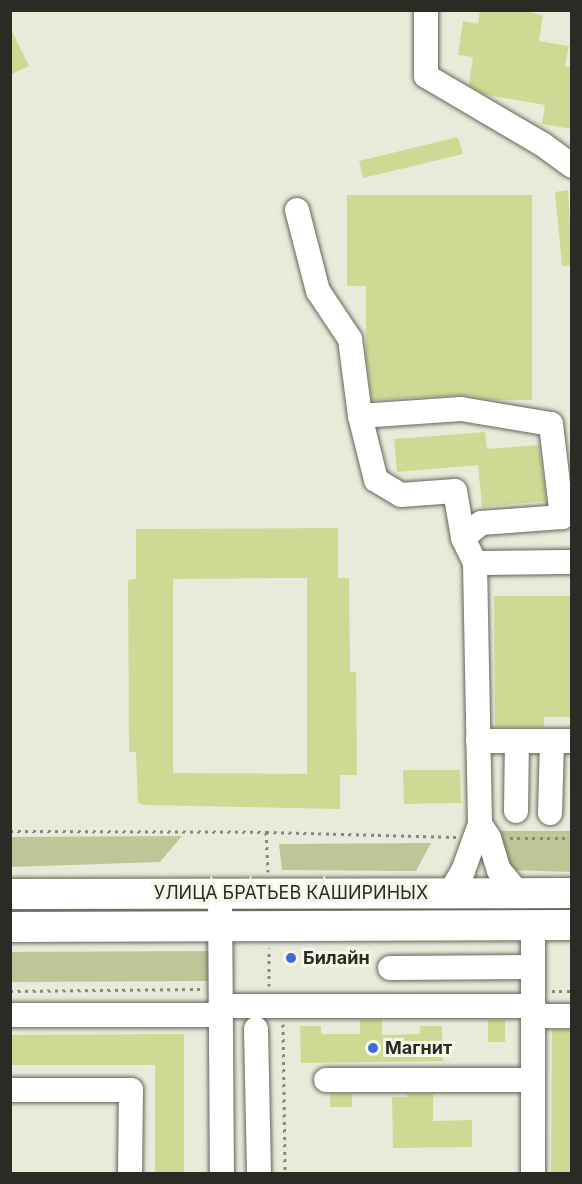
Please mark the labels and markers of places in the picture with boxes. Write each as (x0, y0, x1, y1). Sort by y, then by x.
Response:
place label: Билайн (303, 947, 370, 969)
marker: Билайн (284, 951, 298, 965)
place label: Магнит (385, 1037, 452, 1059)
marker: Магнит (366, 1041, 380, 1055)

